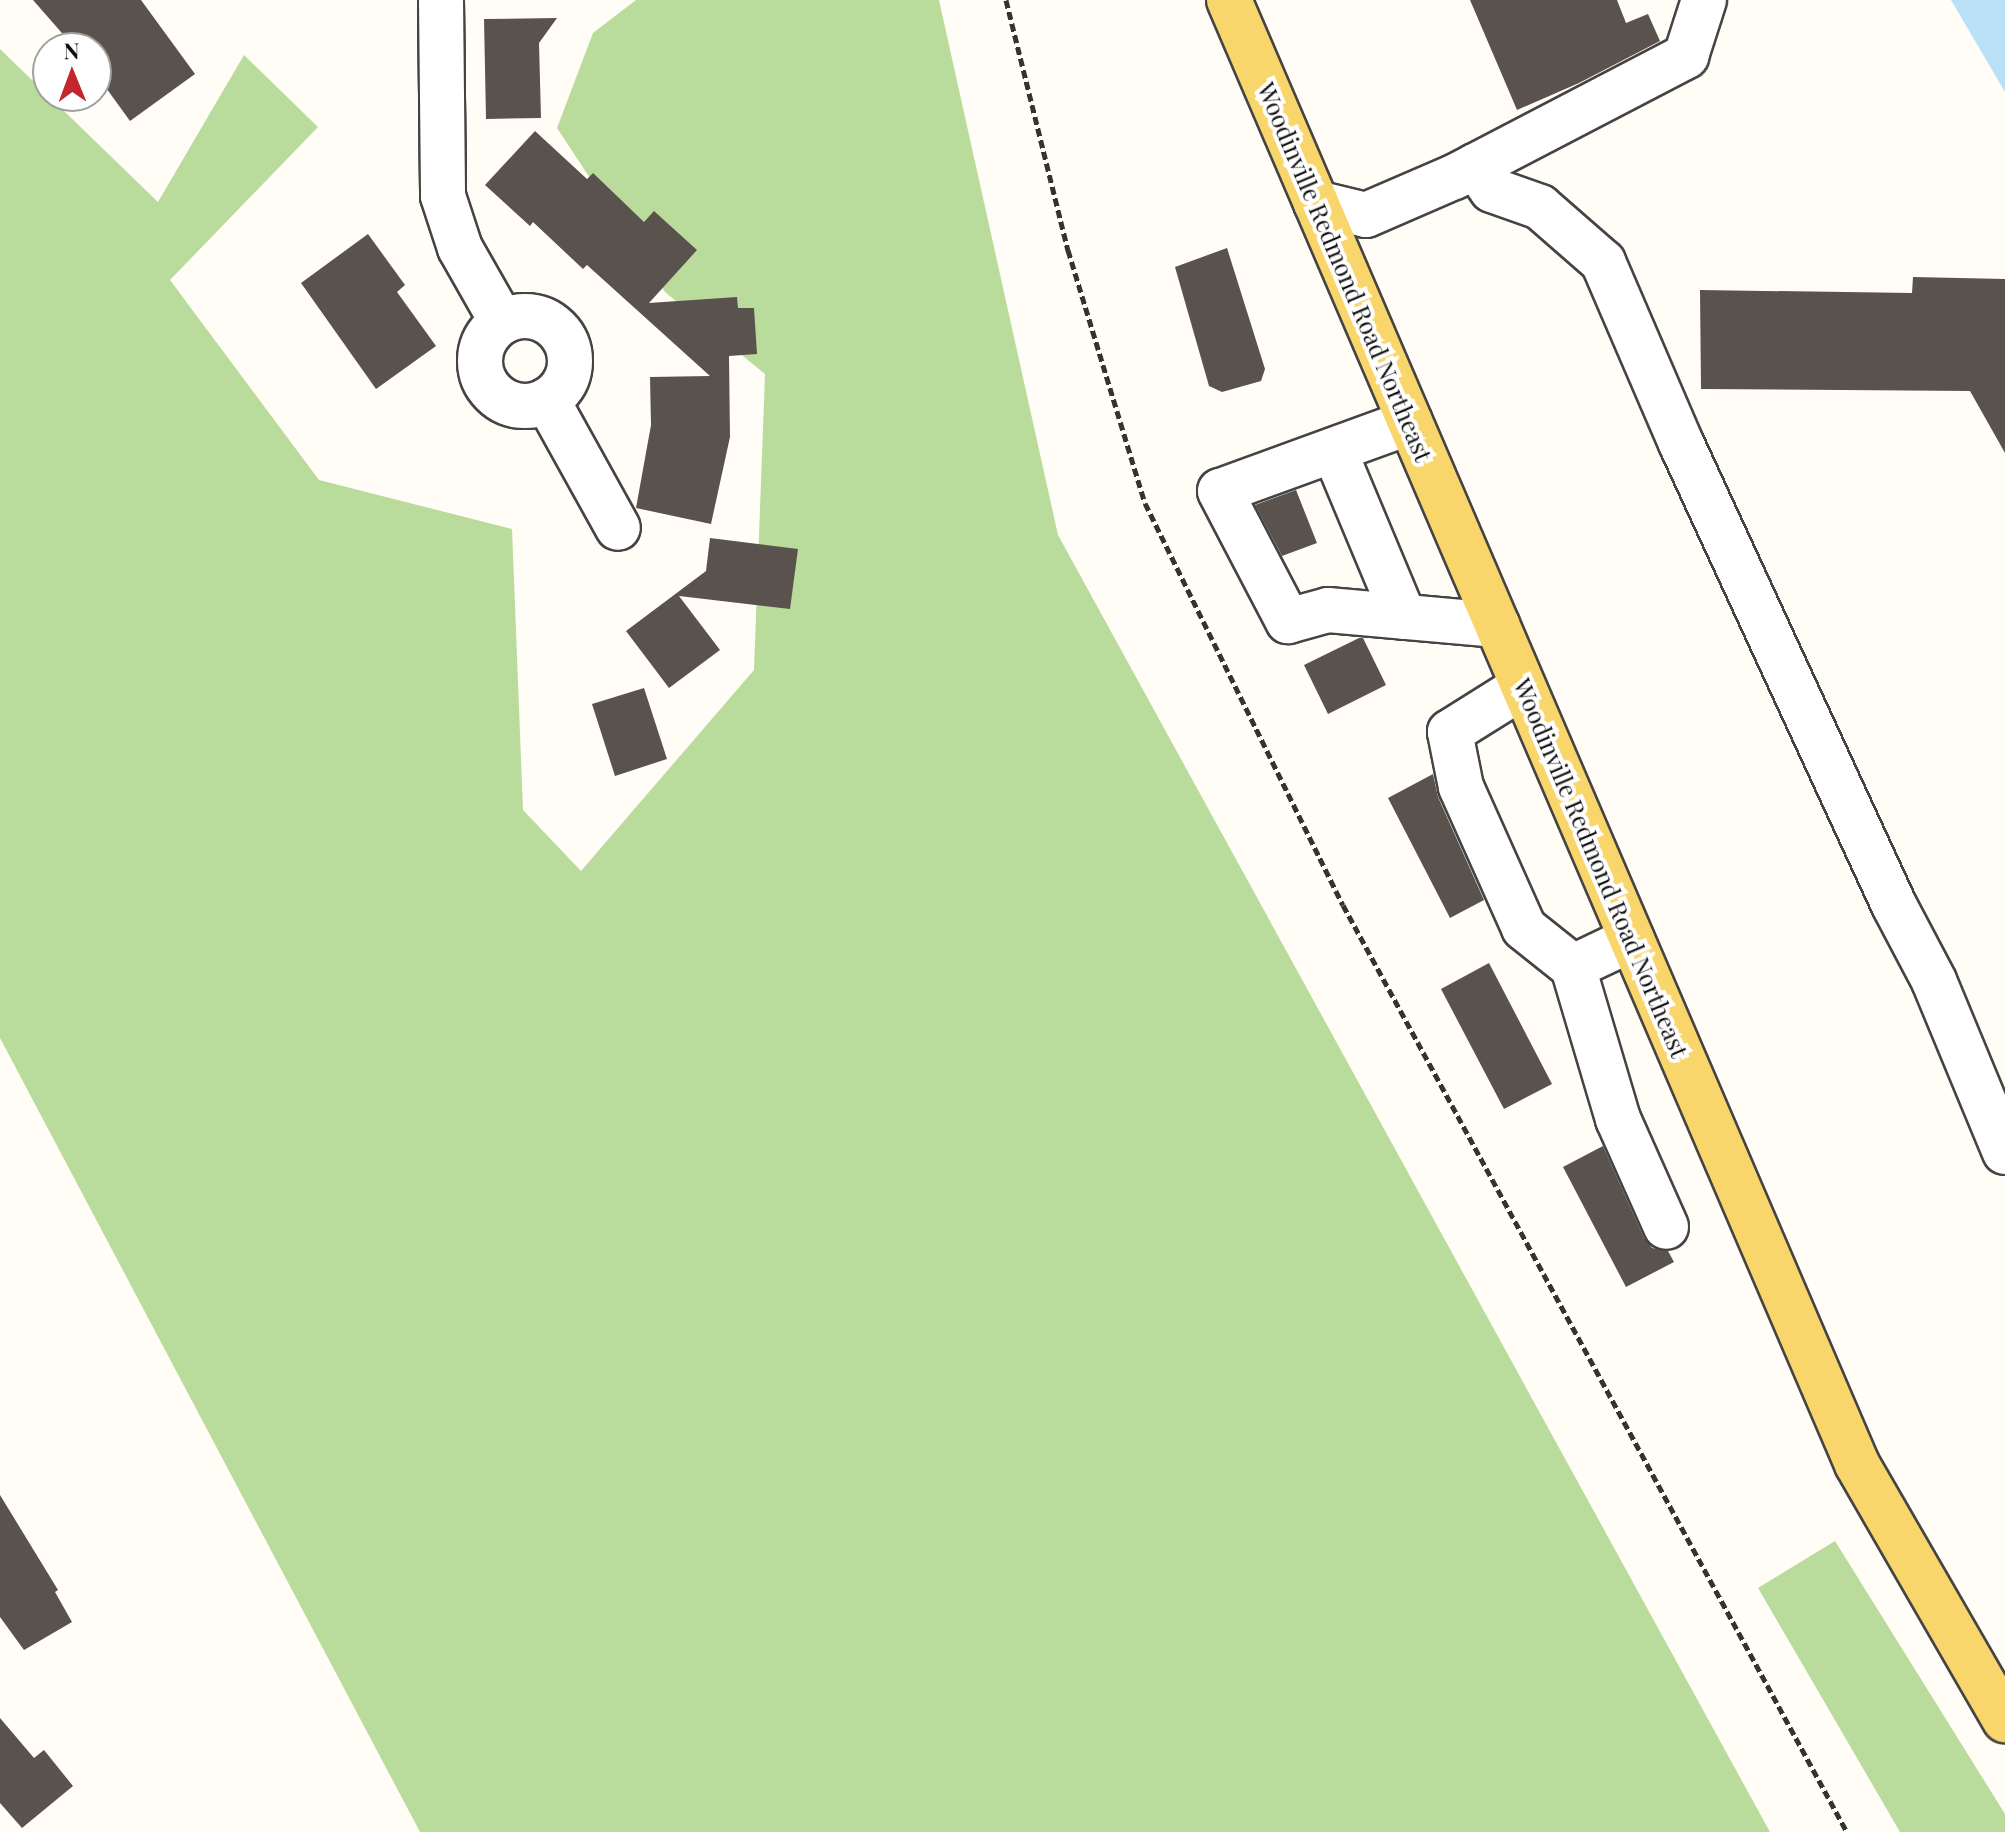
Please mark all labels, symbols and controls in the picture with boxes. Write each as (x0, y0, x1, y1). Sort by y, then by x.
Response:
north arrow (32, 32, 112, 112)
text: N (63, 35, 80, 65)
street label: Woodinville Redmond Road Northeast (1252, 78, 1438, 466)
street label: Woodinville Redmond Road Northeast (1508, 674, 1694, 1062)

